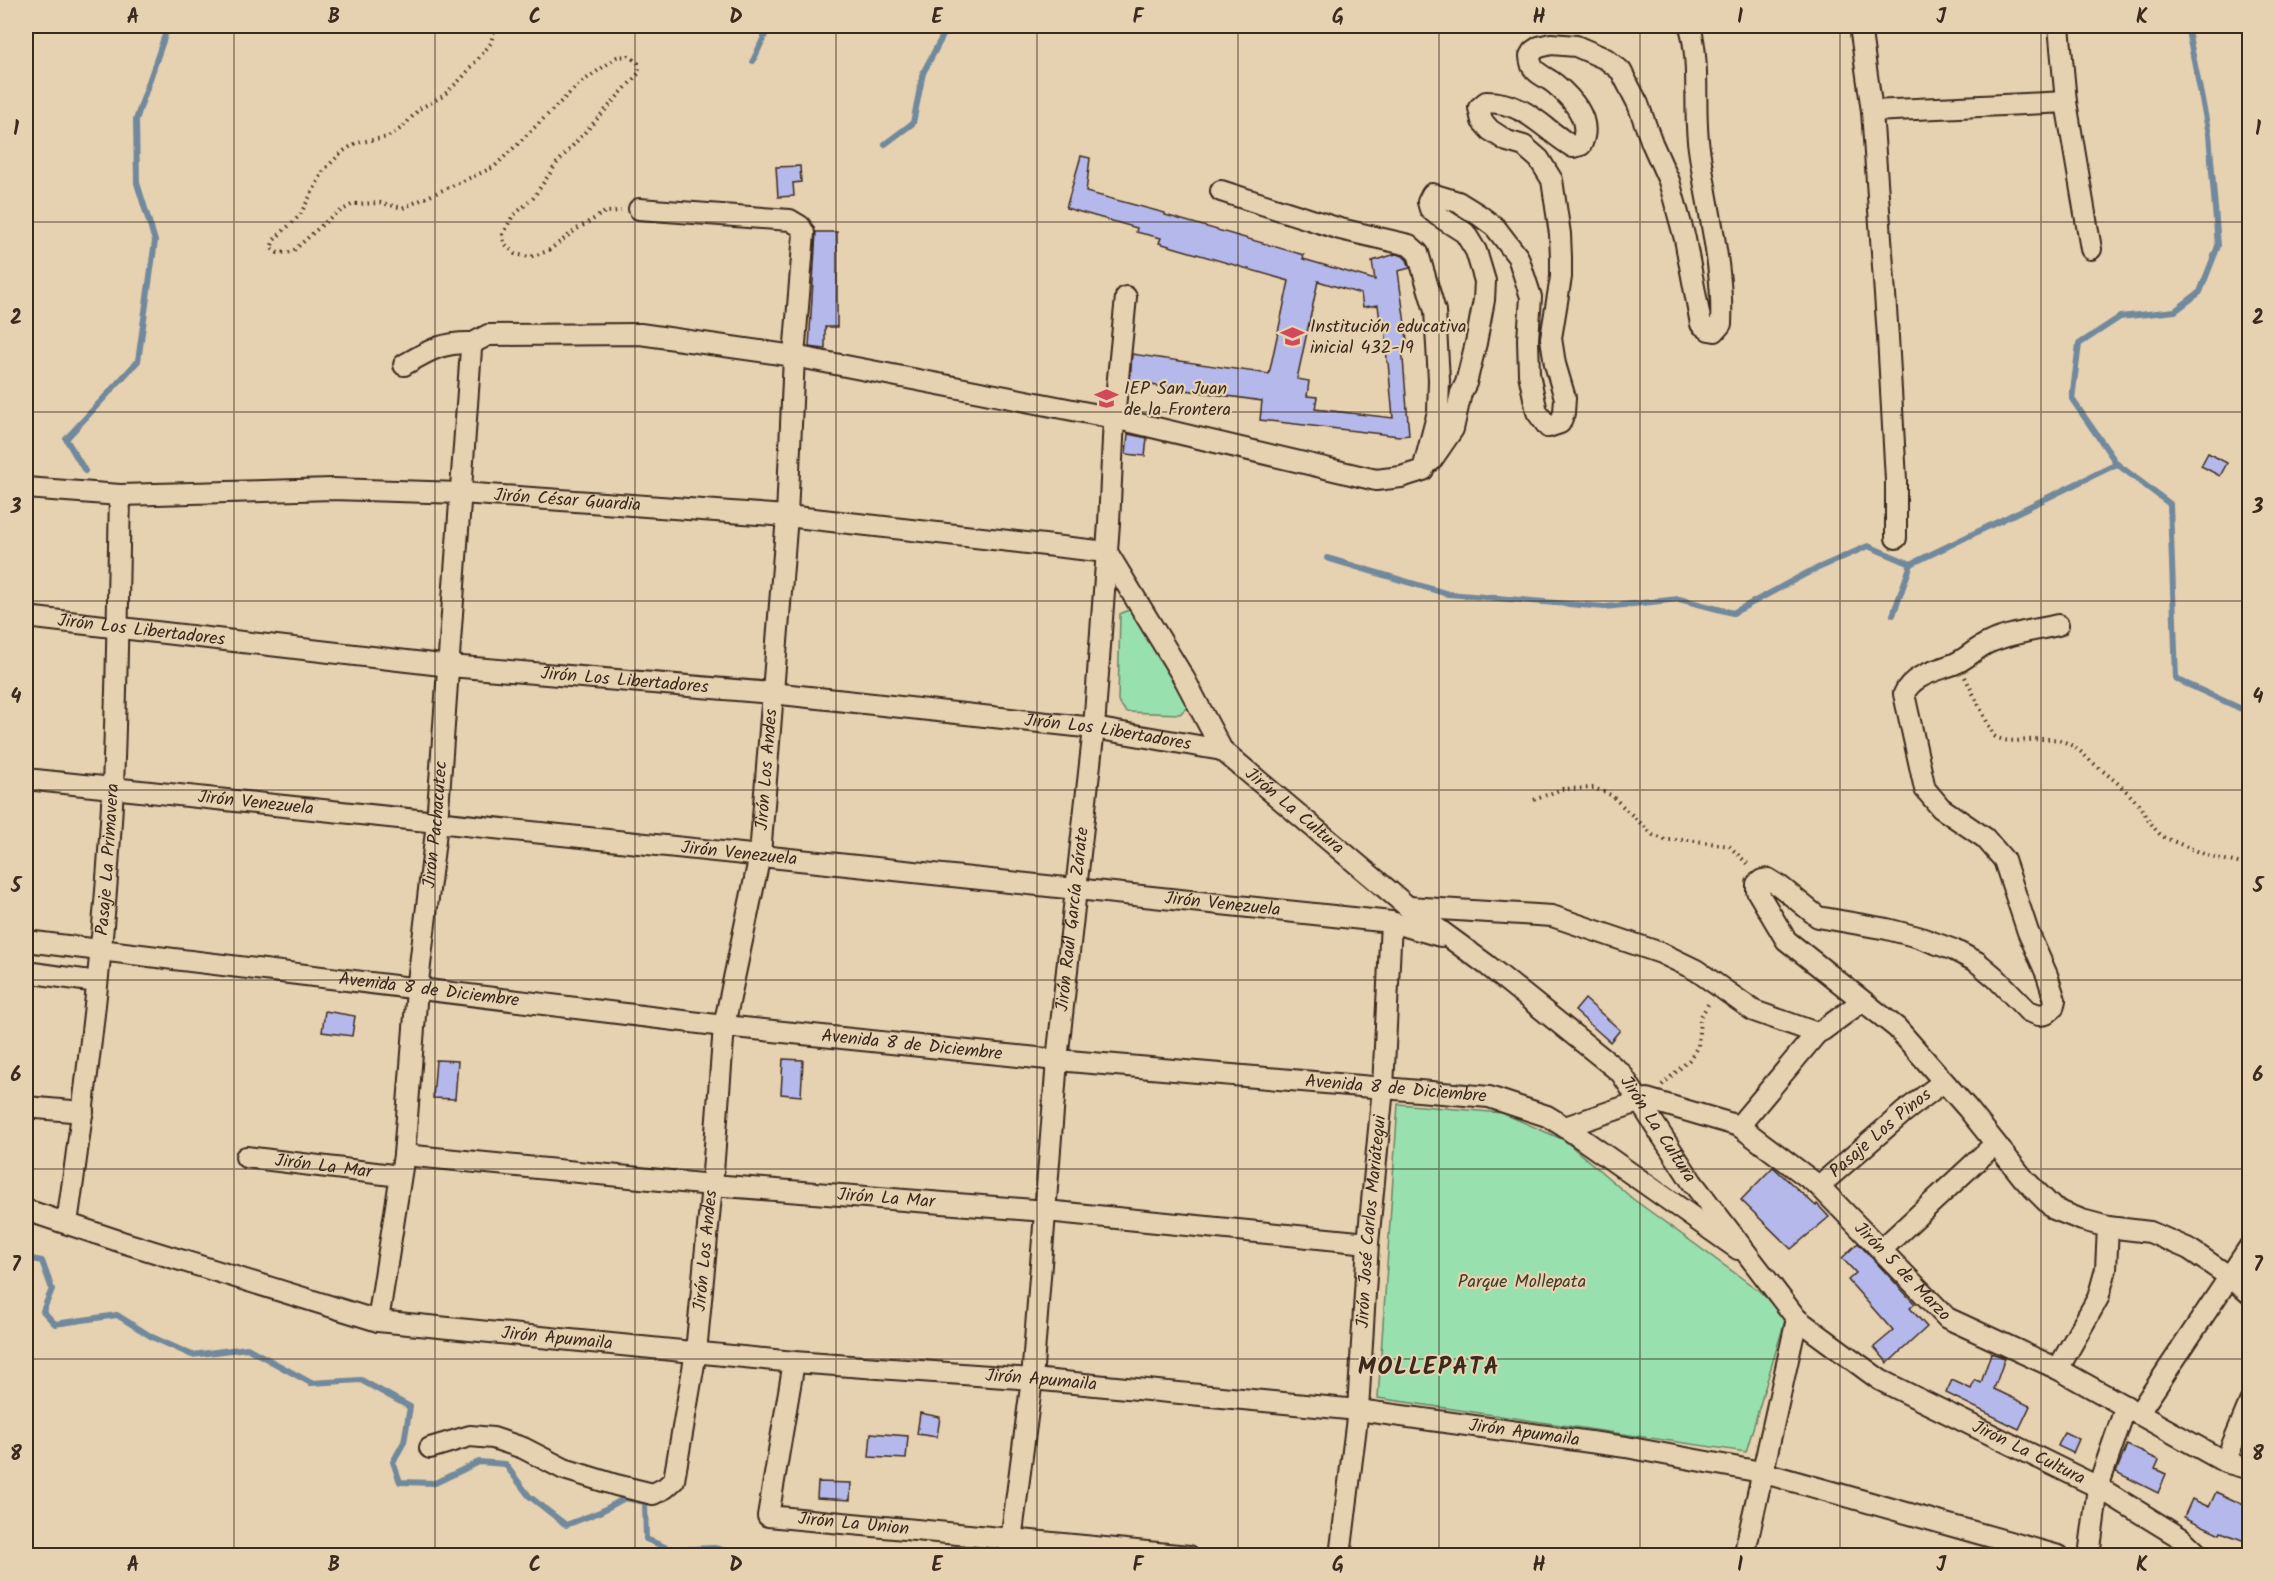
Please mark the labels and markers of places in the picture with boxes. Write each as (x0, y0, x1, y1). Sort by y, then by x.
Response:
place label: Institución educativa inicial 432-19 (1310, 313, 1466, 363)
school or university icon: Institución educativa inicial 432-19 (1279, 324, 1305, 350)
place label: IEP San Juan de la Frontera (1124, 375, 1231, 425)
school or university icon: IEP San Juan de la Frontera (1093, 386, 1119, 412)

